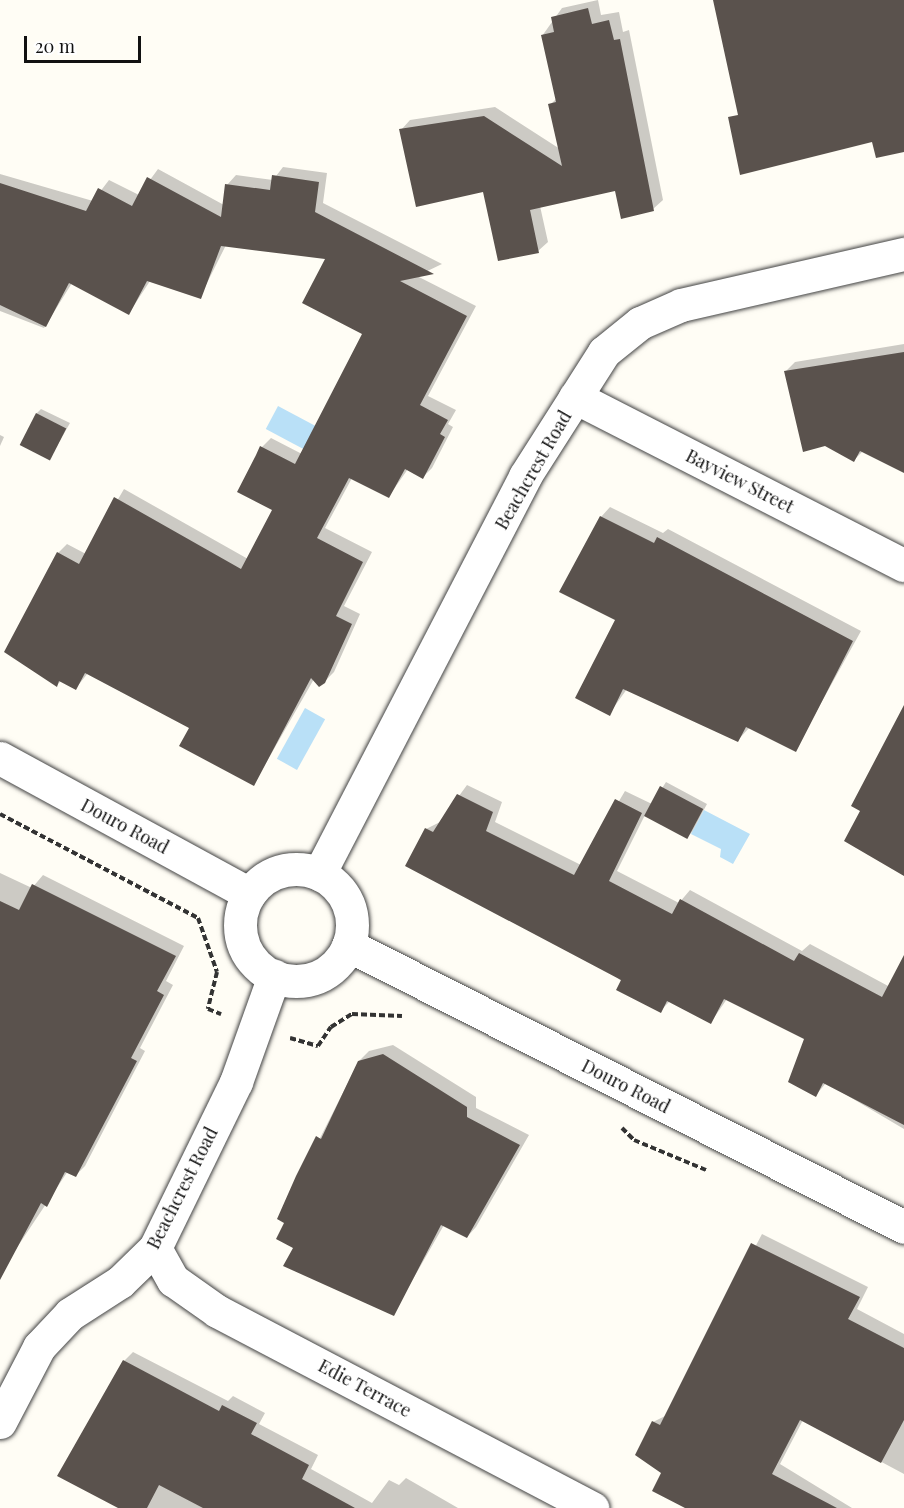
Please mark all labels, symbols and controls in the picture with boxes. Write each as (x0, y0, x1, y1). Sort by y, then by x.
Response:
scale bar (27, 24, 144, 62)
text: 20 m (35, 34, 75, 58)
street label: Beachcrest Road (490, 407, 576, 533)
street label: Bayview Street (682, 444, 798, 518)
street label: Douro Road (77, 794, 173, 858)
street label: Douro Road (578, 1055, 674, 1117)
street label: Beachcrest Road (142, 1123, 222, 1253)
street label: Edie Terrace (315, 1354, 415, 1422)

